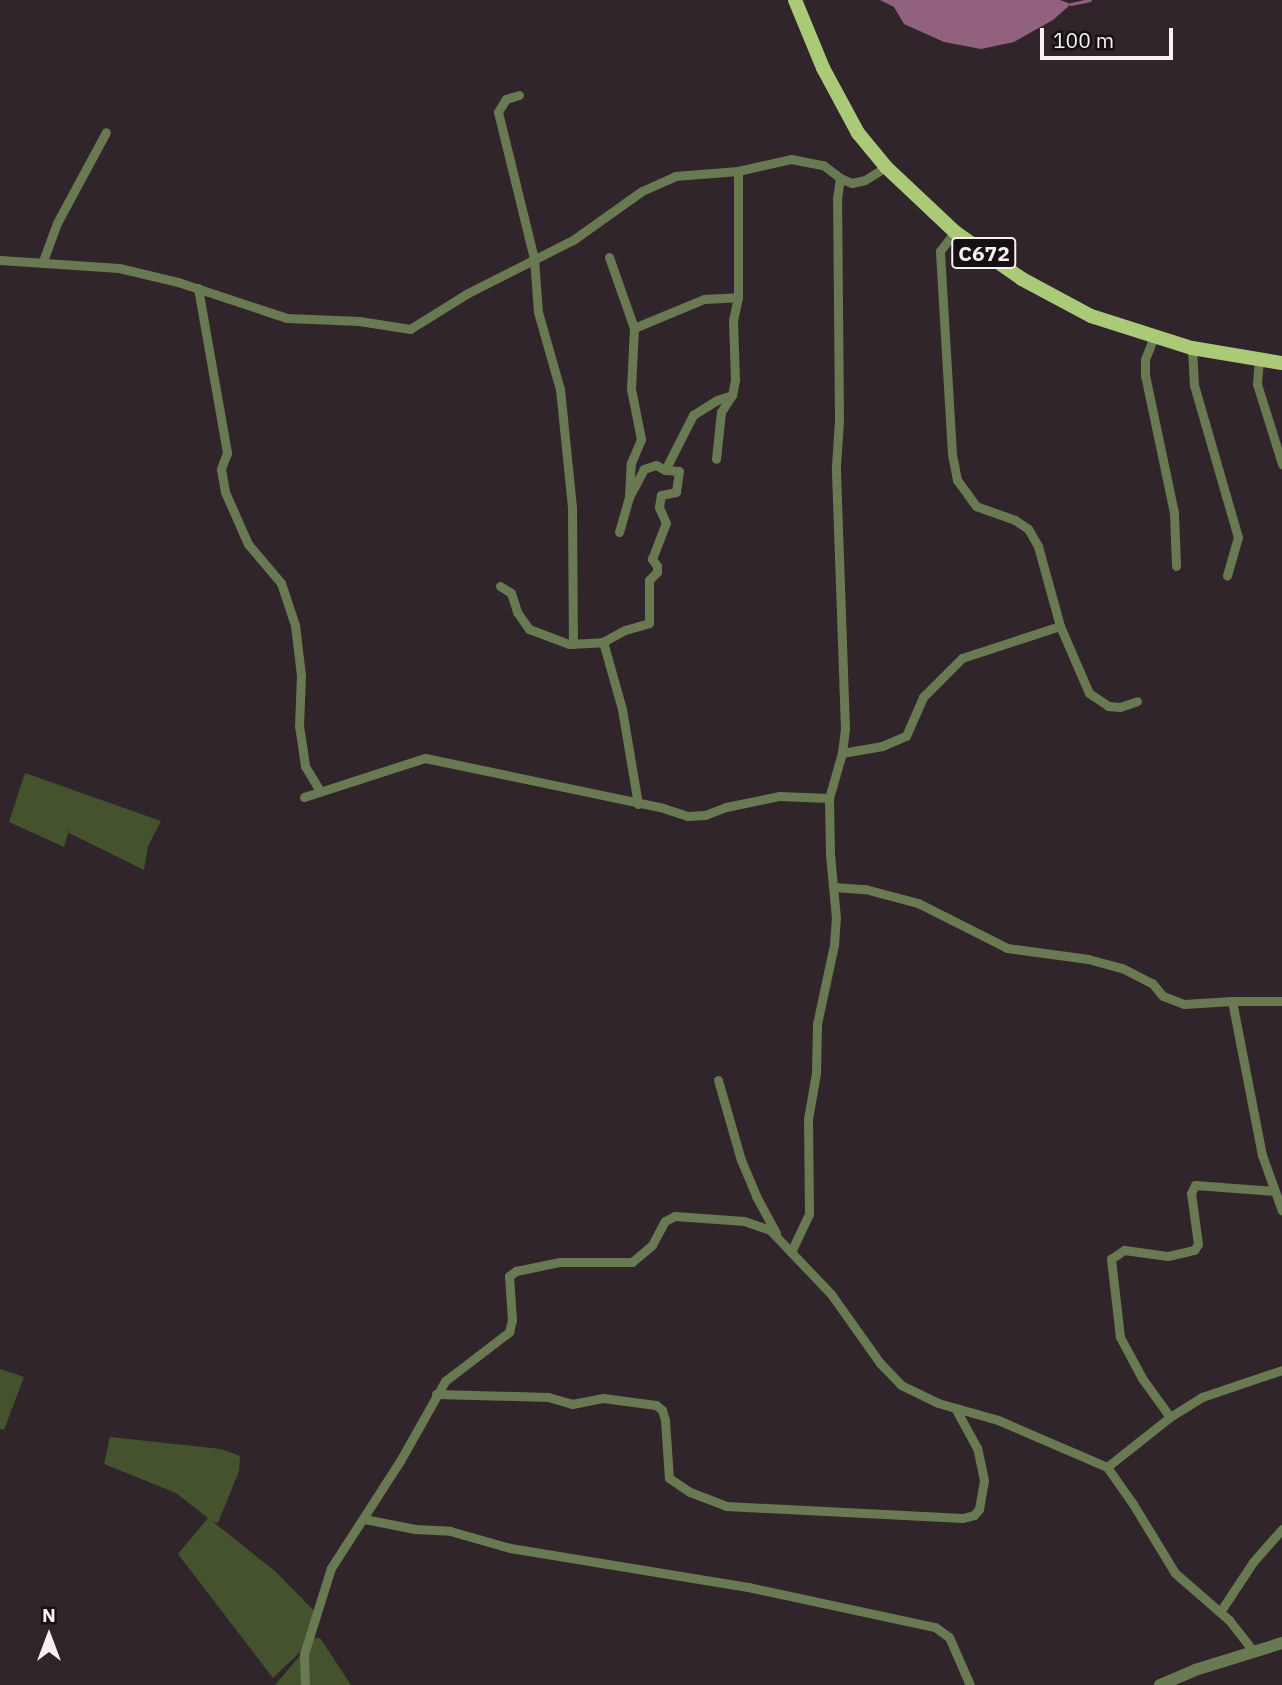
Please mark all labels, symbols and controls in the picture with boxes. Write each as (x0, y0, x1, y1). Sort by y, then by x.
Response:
scale bar (1044, 14, 1177, 58)
text: 100 m (1053, 26, 1114, 54)
road number: C672 (951, 236, 1017, 270)
north arrow (14, 1601, 84, 1671)
text: N (42, 1603, 56, 1627)

